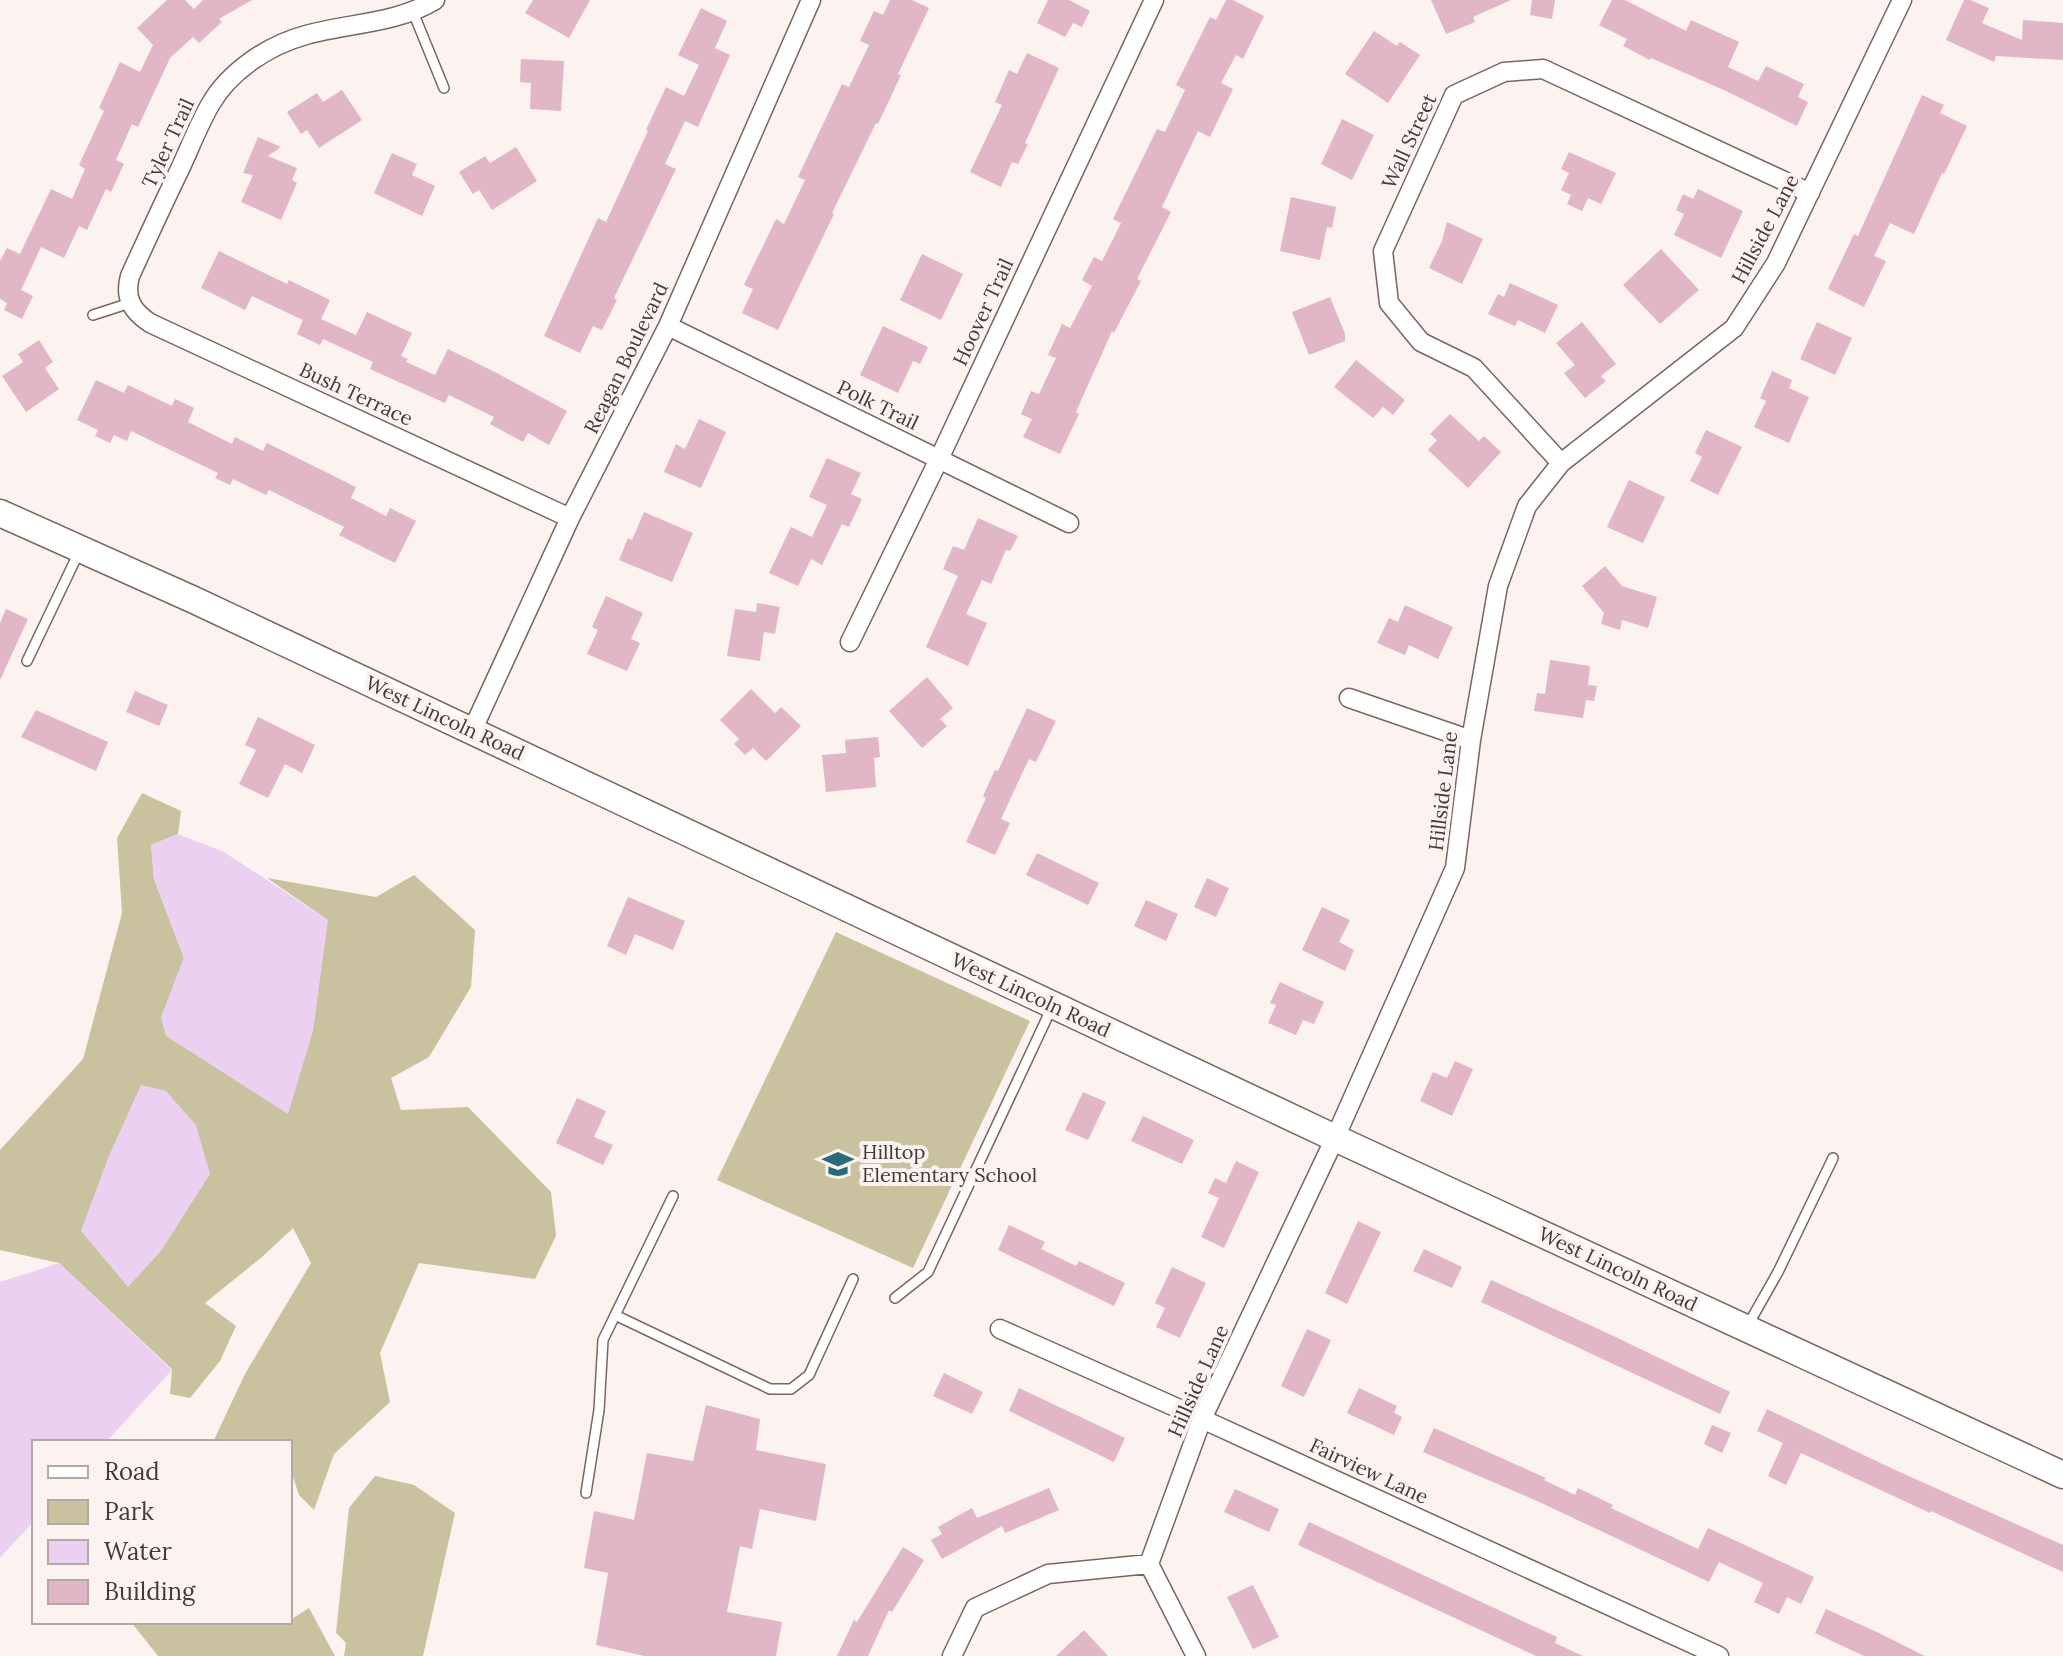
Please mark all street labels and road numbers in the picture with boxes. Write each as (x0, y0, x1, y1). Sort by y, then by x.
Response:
street label: Wall Street (1376, 89, 1442, 192)
street label: Tyler Trail (136, 94, 199, 192)
street label: Hillside Lane (1725, 170, 1804, 288)
street label: Hoover Trail (947, 254, 1018, 369)
street label: Reagan Boulevard (578, 278, 673, 438)
street label: Bush Terrace (296, 356, 417, 431)
street label: Polk Trail (833, 374, 923, 435)
street label: West Lincoln Road (362, 670, 529, 765)
street label: Hillside Lane (1423, 730, 1462, 852)
street label: West Lincoln Road (948, 947, 1115, 1042)
street label: West Lincoln Road (1535, 1221, 1702, 1316)
street label: Hillside Lane (1162, 1321, 1233, 1441)
street label: Fairview Lane (1306, 1432, 1433, 1509)

